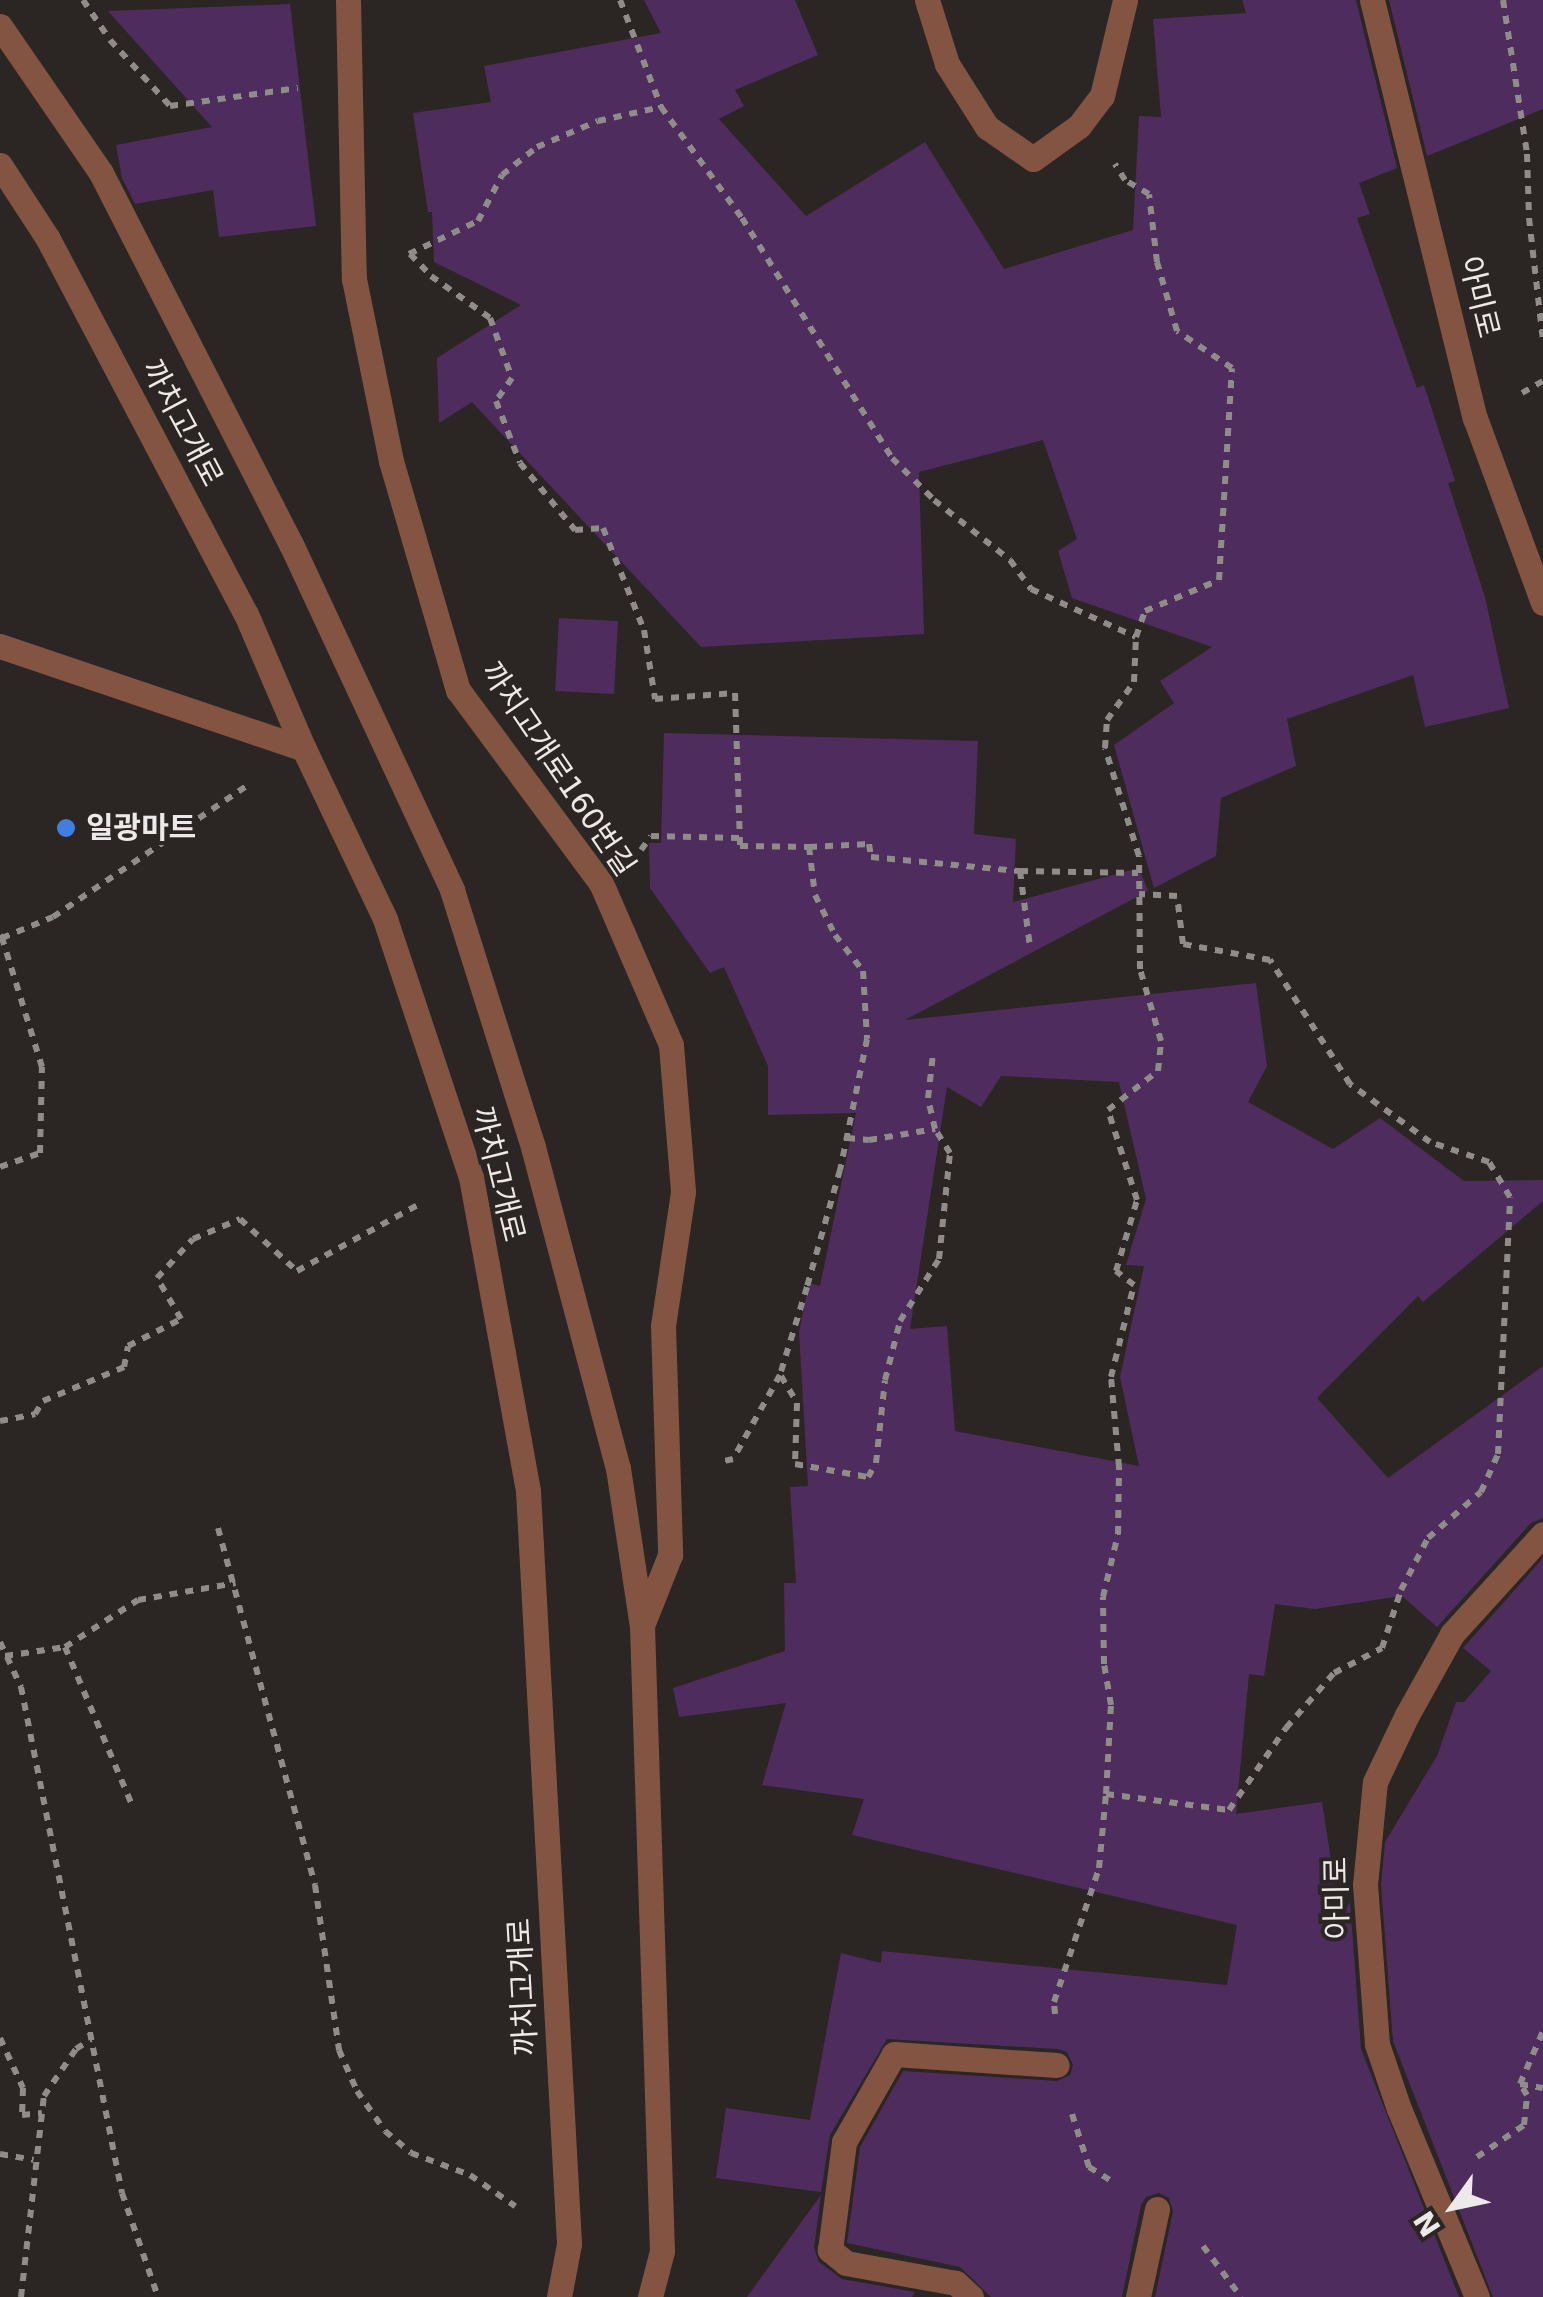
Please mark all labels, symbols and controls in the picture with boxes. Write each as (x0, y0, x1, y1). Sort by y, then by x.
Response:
street label: 아미로 (1452, 252, 1506, 342)
street label: 까치고개로 (134, 354, 230, 492)
street label: 까치고개로160번길 (473, 655, 643, 883)
place label: 일광마트 (86, 810, 196, 846)
marker: 일광마트 (55, 817, 77, 839)
street label: 까치고개로 (464, 1103, 532, 1245)
street label: 아미로 (1318, 1856, 1356, 1940)
street label: 까치고개로 (501, 1917, 545, 2057)
north arrow (1403, 2157, 1503, 2257)
text: N (1407, 2205, 1448, 2242)

